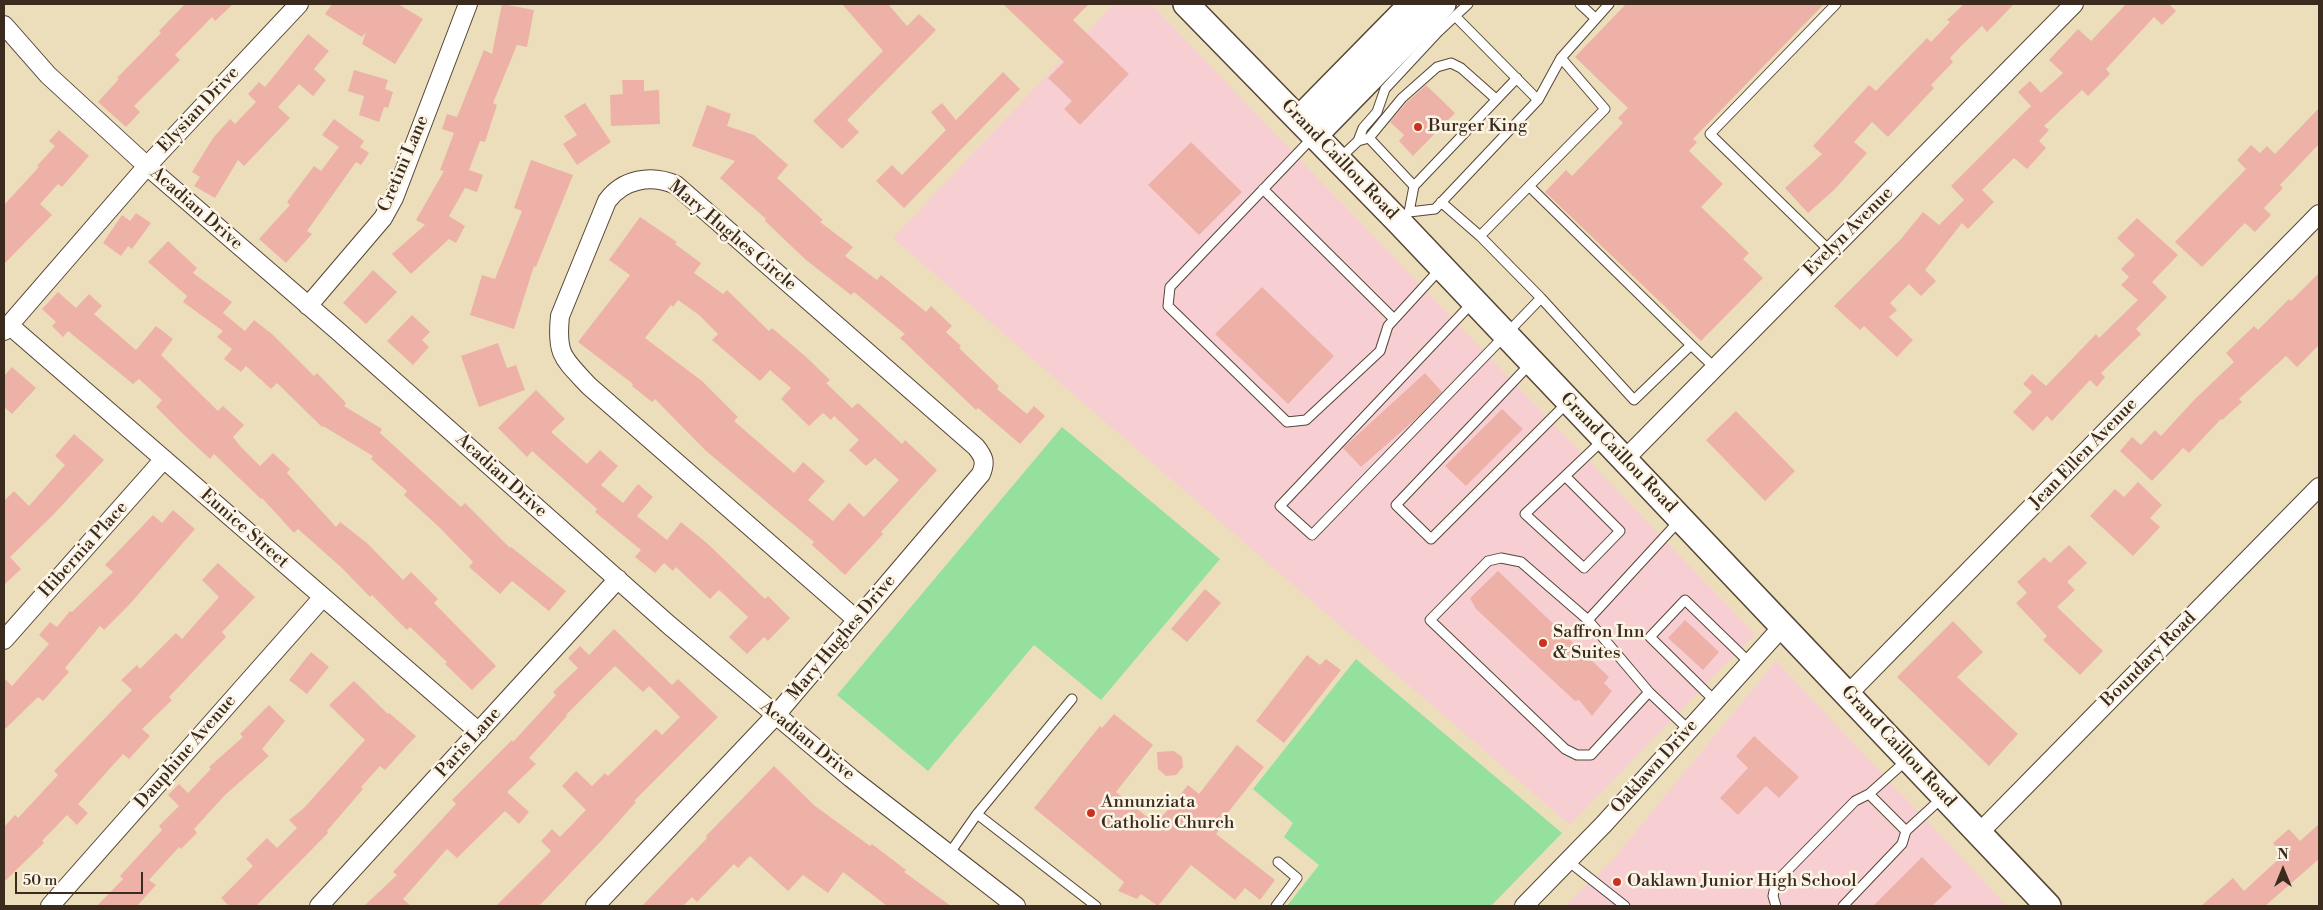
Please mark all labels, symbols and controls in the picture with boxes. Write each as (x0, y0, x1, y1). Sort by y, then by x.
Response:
street label: Elysian Drive (154, 62, 244, 158)
street label: Grand Caillou Road (1276, 95, 1402, 225)
street label: Cretini Lane (374, 113, 434, 215)
place label: Burger King (1428, 116, 1527, 138)
marker: Burger King (1412, 121, 1424, 133)
street label: Acadian Drive (145, 163, 247, 255)
street label: Mary Hughes Circle (664, 176, 800, 296)
street label: Evelyn Avenue (1800, 183, 1898, 281)
street label: Grand Caillou Road (1555, 388, 1681, 518)
street label: Jean Ellen Avenue (2025, 394, 2143, 514)
street label: Acadian Drive (451, 429, 551, 523)
street label: Eunice Street (195, 485, 293, 573)
street label: Hibernia Place (35, 497, 133, 603)
street label: Mary Hughes Drive (783, 571, 901, 705)
street label: Boundary Road (2097, 608, 2201, 712)
place label: Saffron Inn & Suites (1553, 622, 1644, 664)
marker: Saffron Inn & Suites (1537, 637, 1549, 649)
street label: Grand Caillou Road (1836, 682, 1960, 812)
street label: Dauphine Avenue (131, 691, 241, 813)
street label: Acadian Drive (755, 696, 859, 786)
street label: Paris Lane (432, 703, 506, 783)
street label: Oaklawn Drive (1607, 715, 1703, 819)
place label: Annunziata Catholic Church (1101, 792, 1235, 834)
marker: Annunziata Catholic Church (1085, 807, 1097, 819)
north arrow (2258, 845, 2308, 895)
text: N (2277, 846, 2289, 864)
scale bar (18, 862, 145, 894)
text: 50 m (23, 871, 57, 890)
place label: Oaklawn Junior High School (1627, 871, 1857, 893)
marker: Oaklawn Junior High School (1611, 876, 1623, 888)

